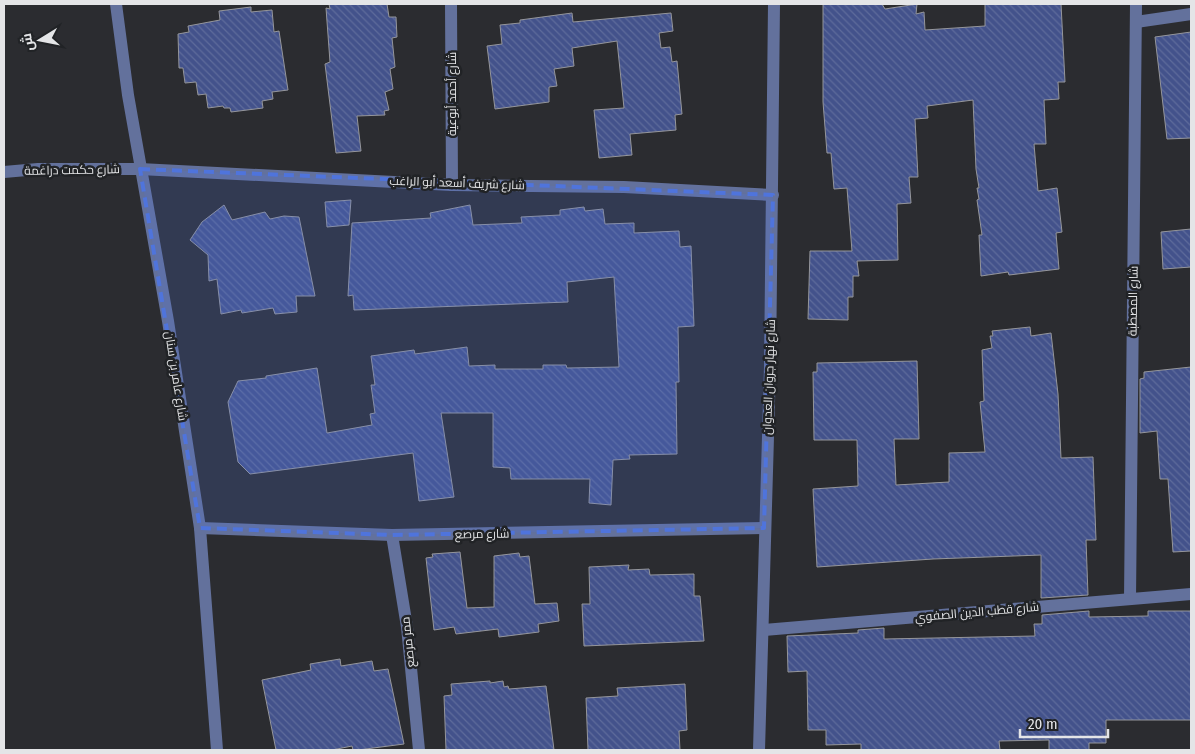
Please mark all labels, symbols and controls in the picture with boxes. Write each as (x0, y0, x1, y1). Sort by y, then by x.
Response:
north arrow (15, 15, 65, 65)
text: ش (18, 32, 38, 52)
street label: شارع أحمد أبوعية (444, 52, 460, 136)
street label: شارع حكمت دراغمة (24, 162, 120, 179)
street label: شارع شريف أسعد أبو الراغب (389, 173, 525, 193)
street label: شارع المصطبة (1125, 266, 1142, 336)
street label: شارع نهار جروان العدوان (760, 319, 779, 435)
street label: شارع عامر بن سنان (161, 330, 190, 422)
street label: شارع مرصع (454, 527, 510, 542)
street label: شارع قطب الدين الصفوي (914, 600, 1040, 627)
street label: ممر مرصع (398, 616, 419, 668)
scale bar (1020, 706, 1108, 738)
text: 20 m (1028, 715, 1058, 733)

